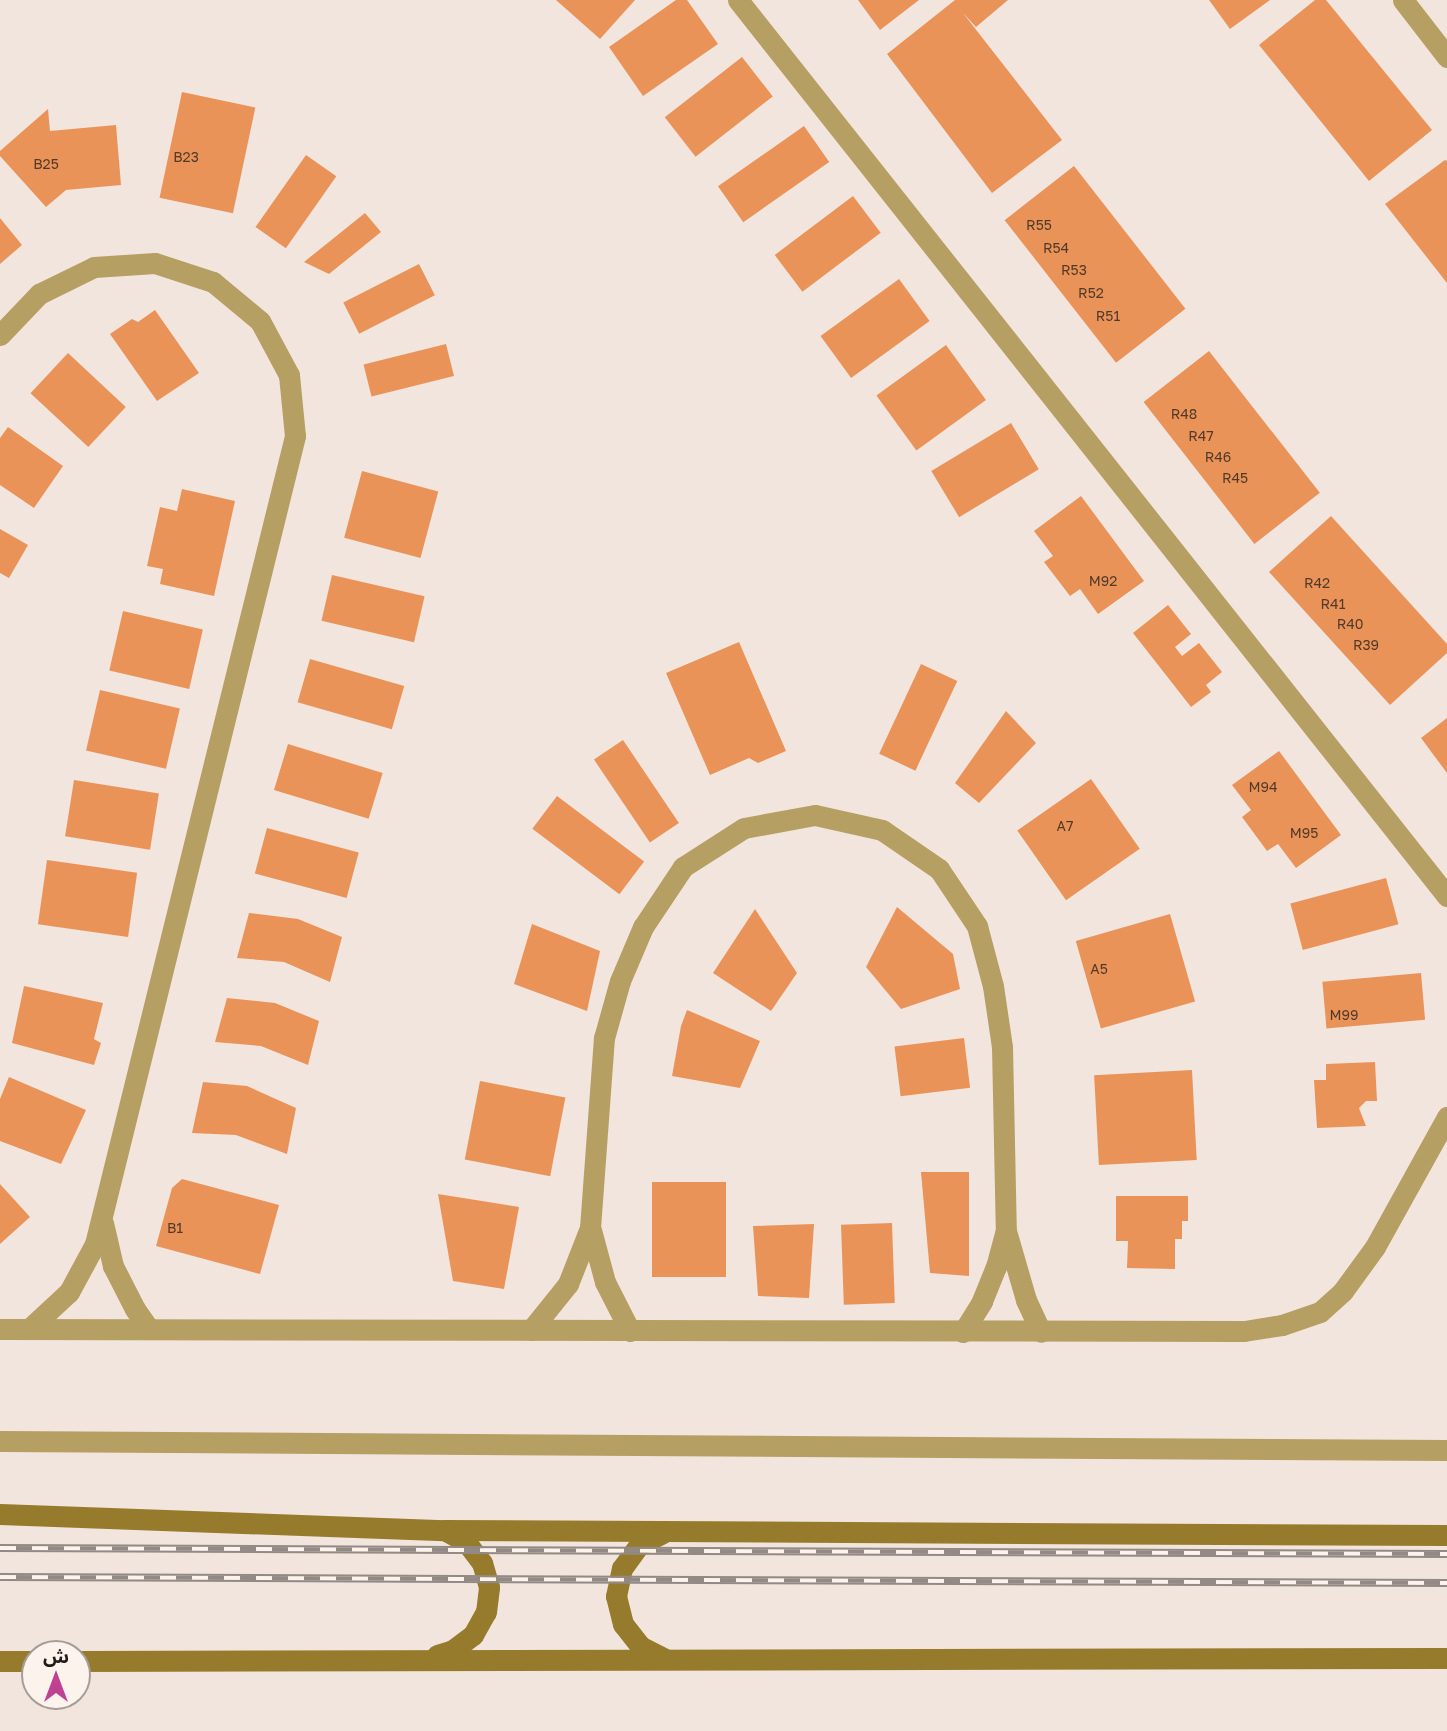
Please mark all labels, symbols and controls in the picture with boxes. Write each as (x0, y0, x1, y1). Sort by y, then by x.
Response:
house number: B23 (173, 149, 199, 165)
house number: B25 (33, 156, 59, 172)
house number: R55 (1026, 217, 1052, 233)
house number: R54 (1043, 240, 1069, 256)
house number: R53 (1061, 262, 1087, 278)
house number: R52 (1078, 285, 1104, 301)
house number: R51 (1096, 308, 1120, 324)
house number: R48 (1171, 406, 1197, 422)
house number: R47 (1188, 428, 1214, 444)
house number: R46 (1205, 449, 1231, 465)
house number: R45 (1222, 470, 1248, 486)
house number: M92 (1089, 573, 1117, 589)
house number: R42 (1304, 575, 1330, 591)
house number: R41 (1321, 596, 1345, 612)
house number: R40 (1337, 616, 1363, 632)
house number: R39 (1353, 637, 1379, 653)
house number: M94 (1248, 779, 1278, 795)
house number: A7 (1057, 818, 1073, 834)
house number: M95 (1290, 825, 1318, 841)
house number: A5 (1090, 961, 1108, 977)
house number: M99 (1330, 1007, 1358, 1023)
house number: B1 (167, 1220, 183, 1236)
north arrow (21, 1640, 91, 1710)
text: ش (43, 1644, 69, 1667)

